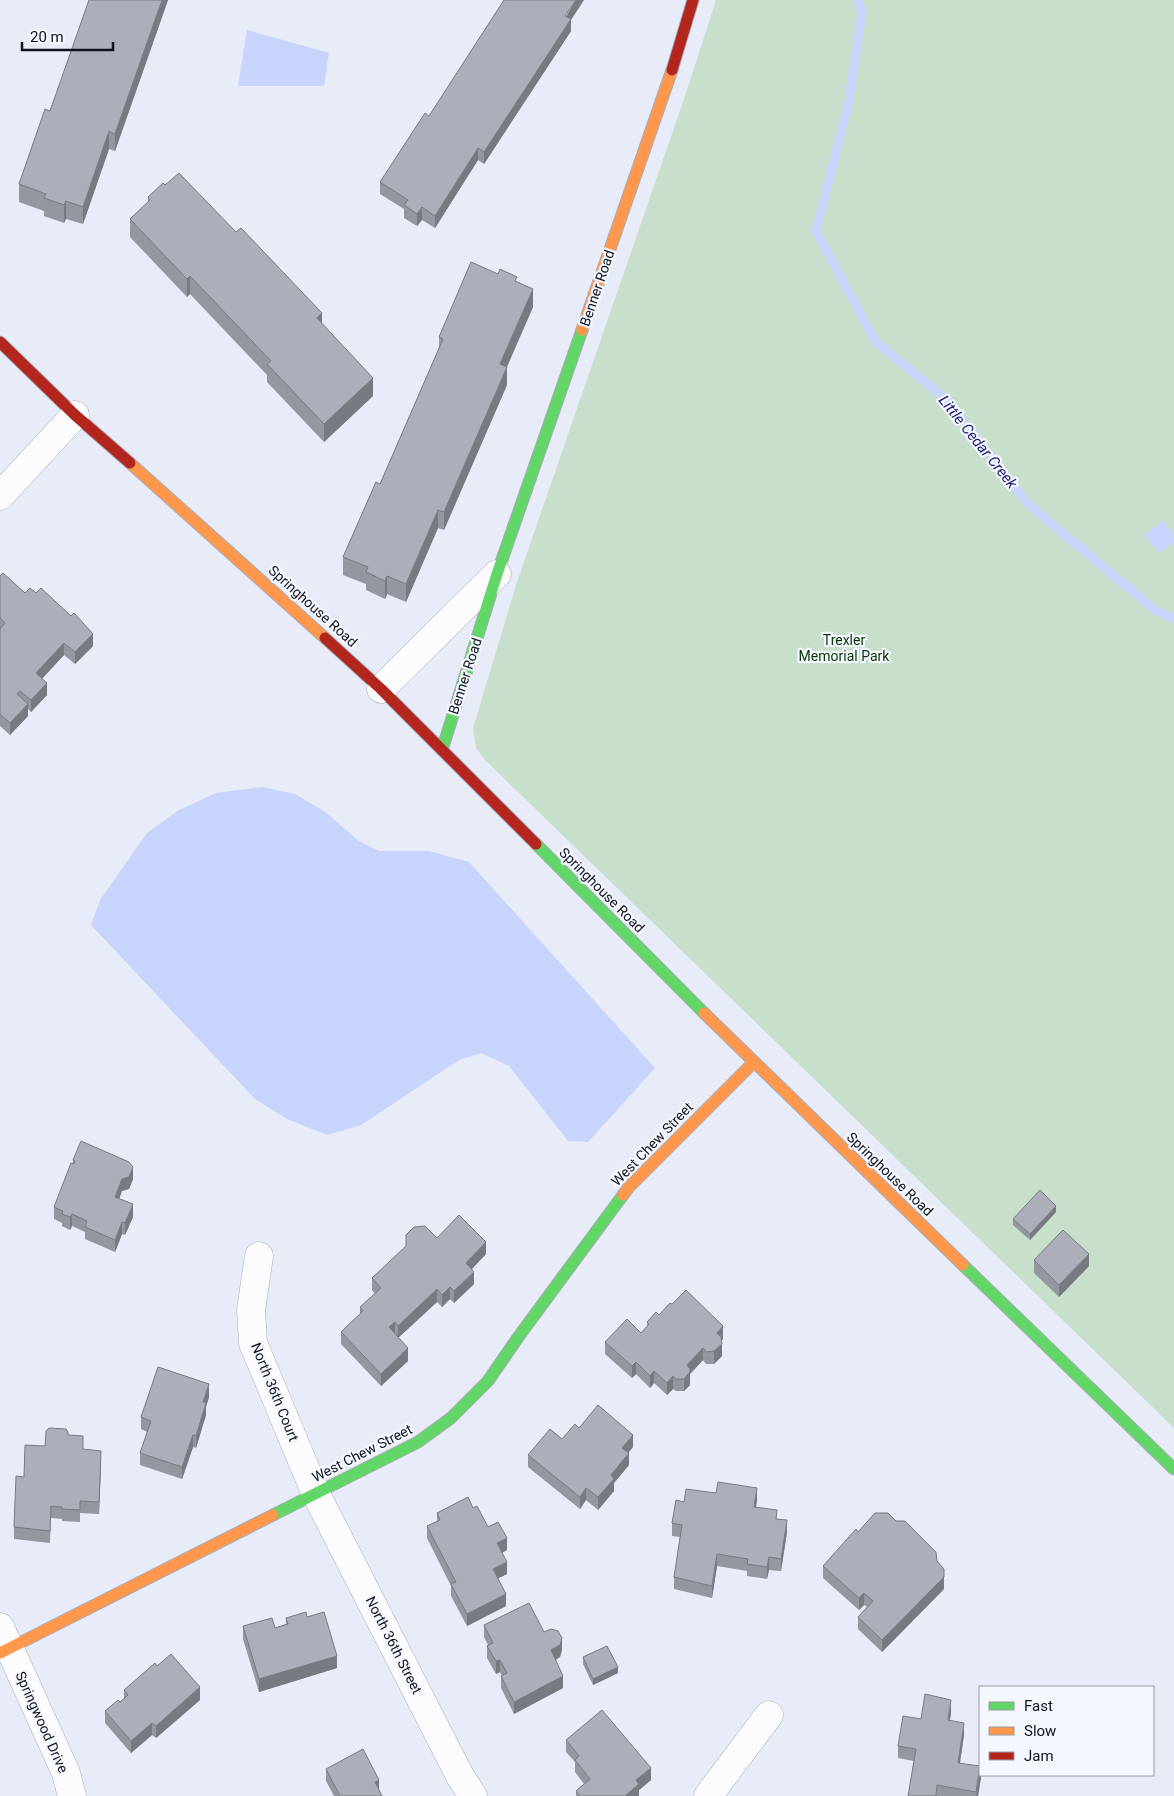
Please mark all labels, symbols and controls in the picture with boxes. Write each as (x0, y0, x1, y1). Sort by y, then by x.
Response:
scale bar (22, 20, 114, 52)
text: 20 m (30, 28, 64, 46)
street label: Benner Road (577, 248, 617, 328)
water label: Little Cedar Creek (935, 392, 1022, 493)
street label: Springhouse Road (265, 562, 361, 650)
park label: Trexler Memorial Park (799, 632, 890, 664)
street label: Benner Road (445, 636, 485, 716)
street label: Springhouse Road (556, 844, 648, 936)
street label: West Chew Street (608, 1099, 696, 1189)
street label: Springhouse Road (844, 1129, 936, 1219)
street label: North 36th Court (248, 1340, 302, 1444)
street label: West Chew Street (309, 1421, 415, 1485)
street label: North 36th Street (363, 1594, 426, 1697)
street label: Springwood Drive (12, 1669, 72, 1775)
legend (979, 1686, 1154, 1776)
text: Fast (1024, 1697, 1053, 1715)
text: Slow (1024, 1722, 1056, 1740)
text: Jam (1024, 1747, 1054, 1765)

